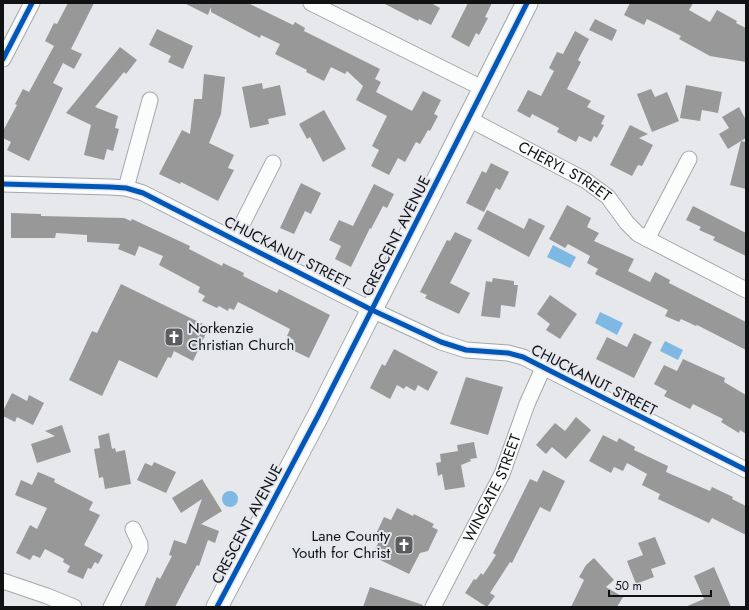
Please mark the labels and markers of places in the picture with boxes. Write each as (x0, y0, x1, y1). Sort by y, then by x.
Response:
place label: Norkenzie Christian Church (188, 317, 294, 356)
church icon: Norkenzie Christian Church (163, 326, 185, 348)
place label: Lane County Youth for Christ (292, 525, 390, 564)
church icon: Lane County Youth for Christ (393, 534, 415, 556)

